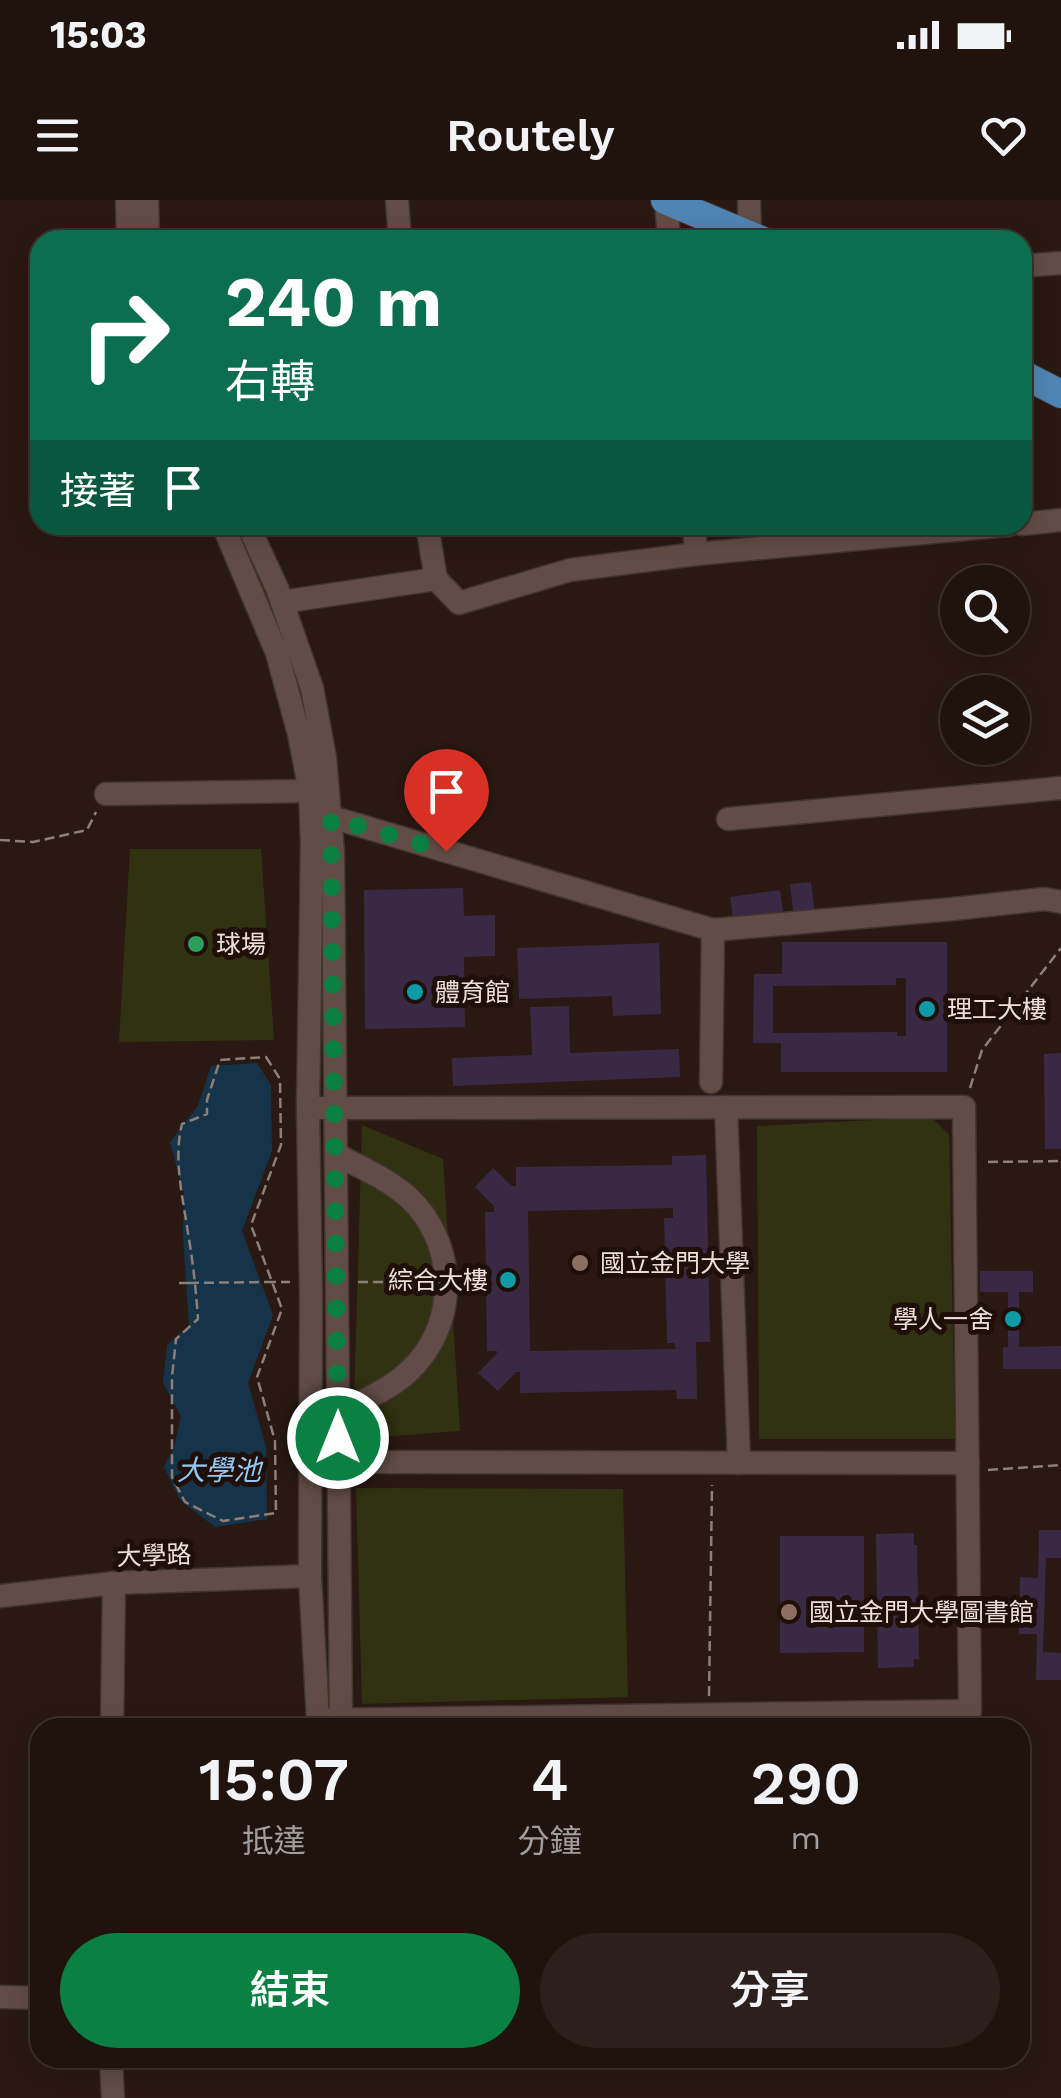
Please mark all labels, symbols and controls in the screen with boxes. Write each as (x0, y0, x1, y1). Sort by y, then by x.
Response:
text: 15:03 (50, 13, 147, 57)
icon: menu (30, 108, 85, 163)
icon: heart (976, 108, 1031, 163)
text: Routely (446, 109, 615, 162)
text: 240 m (225, 261, 442, 343)
icon: right (60, 270, 190, 400)
text: 右轉 (225, 355, 315, 408)
icon: arrive (156, 460, 211, 515)
text: 接著 (60, 469, 136, 513)
map controls (940, 565, 1030, 765)
button: search (940, 565, 1030, 655)
button: layers (940, 675, 1030, 765)
pin (404, 749, 489, 852)
icon: arrive (419, 764, 474, 819)
place label: 球場 (216, 930, 266, 959)
marker: 球場 (185, 933, 207, 955)
place label: 體育館 (435, 978, 510, 1007)
marker: 體育館 (404, 981, 426, 1003)
place label: 理工大樓 (947, 995, 1047, 1024)
marker: 理工大樓 (916, 998, 938, 1020)
place label: 國立金門大學 (600, 1249, 750, 1278)
marker: 國立金門大學 (569, 1252, 591, 1274)
place label: 綜合大樓 (388, 1266, 488, 1295)
marker: 綜合大樓 (497, 1269, 519, 1291)
place label: 學人一舍 (893, 1305, 993, 1334)
marker: 學人一舍 (1002, 1308, 1024, 1330)
position arrow (286, 1386, 390, 1490)
water label: 大學池 (177, 1454, 264, 1487)
street label: 大學路 (116, 1540, 192, 1571)
place label: 國立金門大學圖書館 (809, 1598, 1034, 1627)
marker: 國立金門大學圖書館 (778, 1601, 800, 1623)
text: 15:07 (199, 1744, 349, 1815)
text: 4 (531, 1744, 569, 1815)
text: 290 (751, 1748, 861, 1819)
text: m (791, 1819, 821, 1857)
text: 抵達 (242, 1822, 306, 1860)
text: 分鐘 (518, 1822, 582, 1860)
button: 結束 (60, 1933, 520, 2048)
button: 分享 (540, 1933, 1000, 2048)

